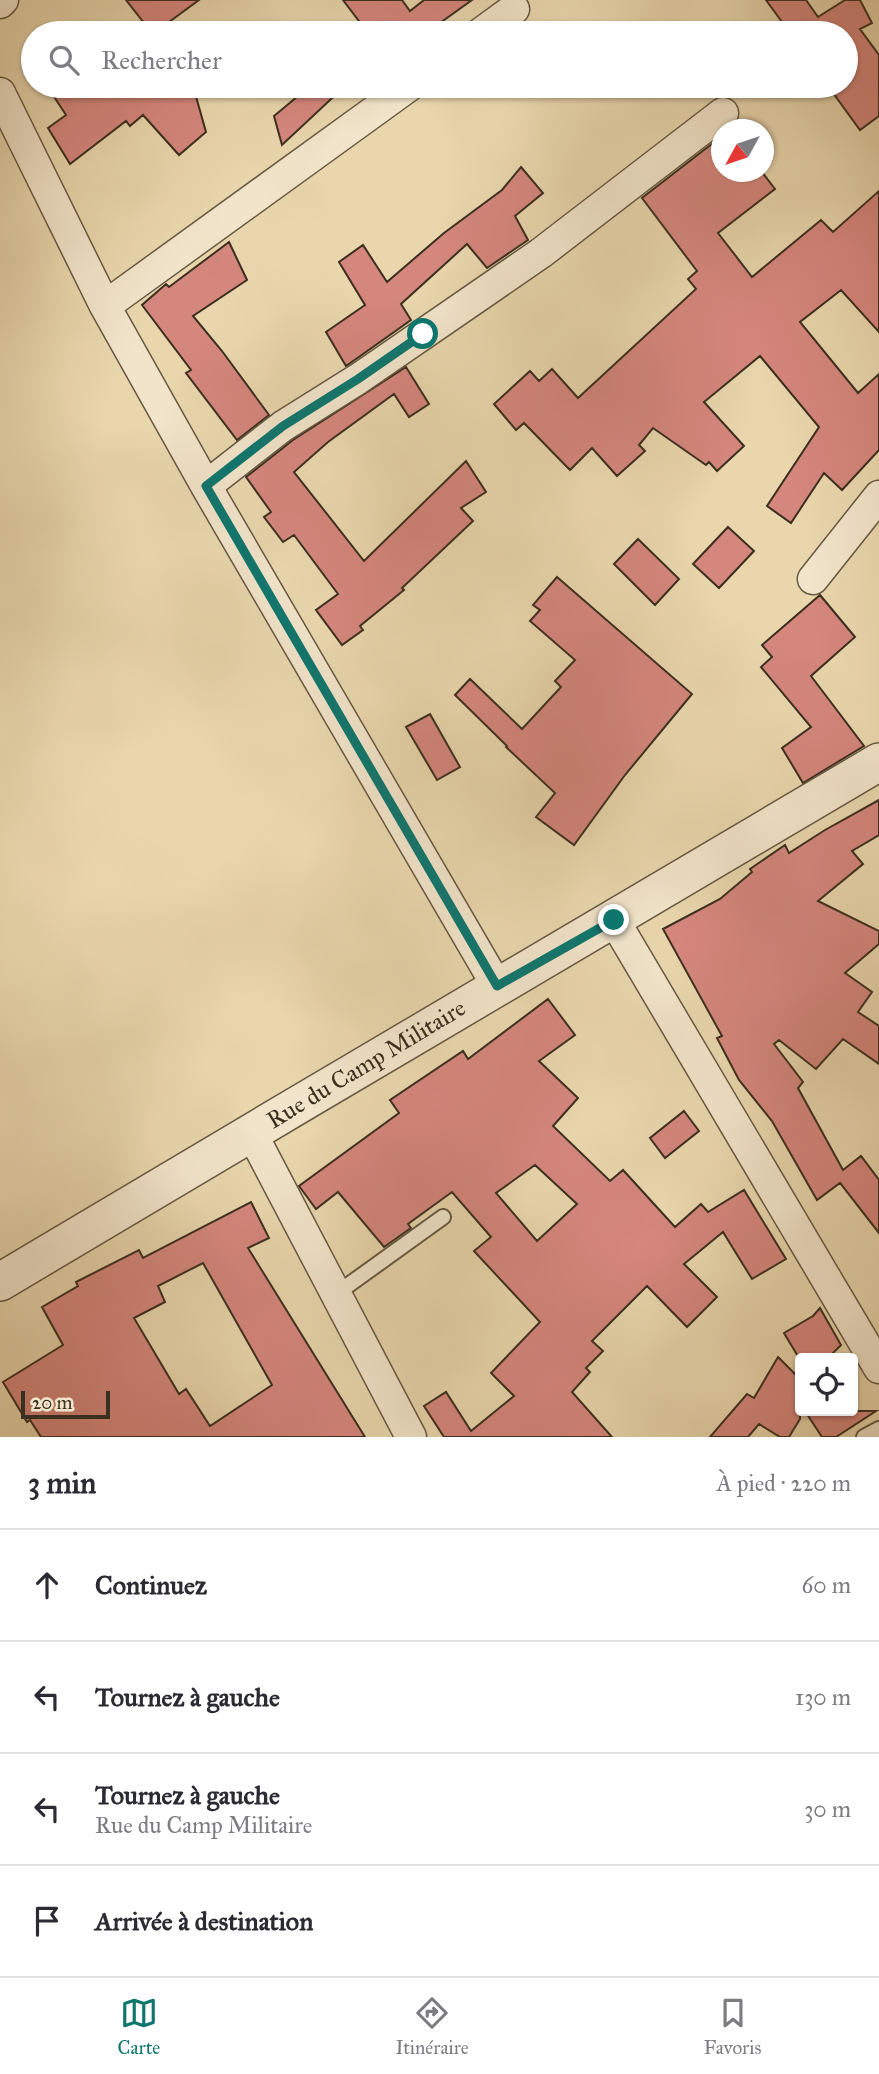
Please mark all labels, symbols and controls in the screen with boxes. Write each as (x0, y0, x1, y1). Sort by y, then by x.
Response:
search box (21, 21, 858, 98)
icon: search (45, 41, 83, 79)
text: Rechercher (101, 44, 222, 76)
north arrow (711, 119, 774, 182)
route start (407, 318, 438, 349)
route end (598, 904, 629, 935)
street label: Rue du Camp Militaire (261, 993, 471, 1135)
map controls (795, 1353, 858, 1416)
button: locate (795, 1353, 858, 1416)
scale bar (21, 1388, 110, 1420)
text: 20 m (32, 1391, 73, 1414)
text: 3 min (28, 1465, 96, 1501)
text: À pied · 220 m (717, 1469, 851, 1497)
icon: ahead (28, 1566, 66, 1604)
text: Continuez (95, 1569, 207, 1601)
text: 60 m (802, 1571, 851, 1599)
icon: left (28, 1678, 66, 1716)
text: Tournez à gauche (95, 1681, 280, 1713)
text: 130 m (795, 1683, 851, 1711)
text: Tournez à gauche (95, 1779, 280, 1811)
icon: left (28, 1790, 66, 1828)
text: 30 m (804, 1795, 851, 1823)
text: Rue du Camp Militaire (95, 1811, 312, 1839)
icon: arrive (28, 1902, 66, 1940)
text: Arrivée à destination (95, 1905, 313, 1937)
tab: Carte (118, 1994, 160, 2059)
tab: Itinéraire (395, 1994, 469, 2059)
tab: Favoris (704, 1994, 761, 2059)

